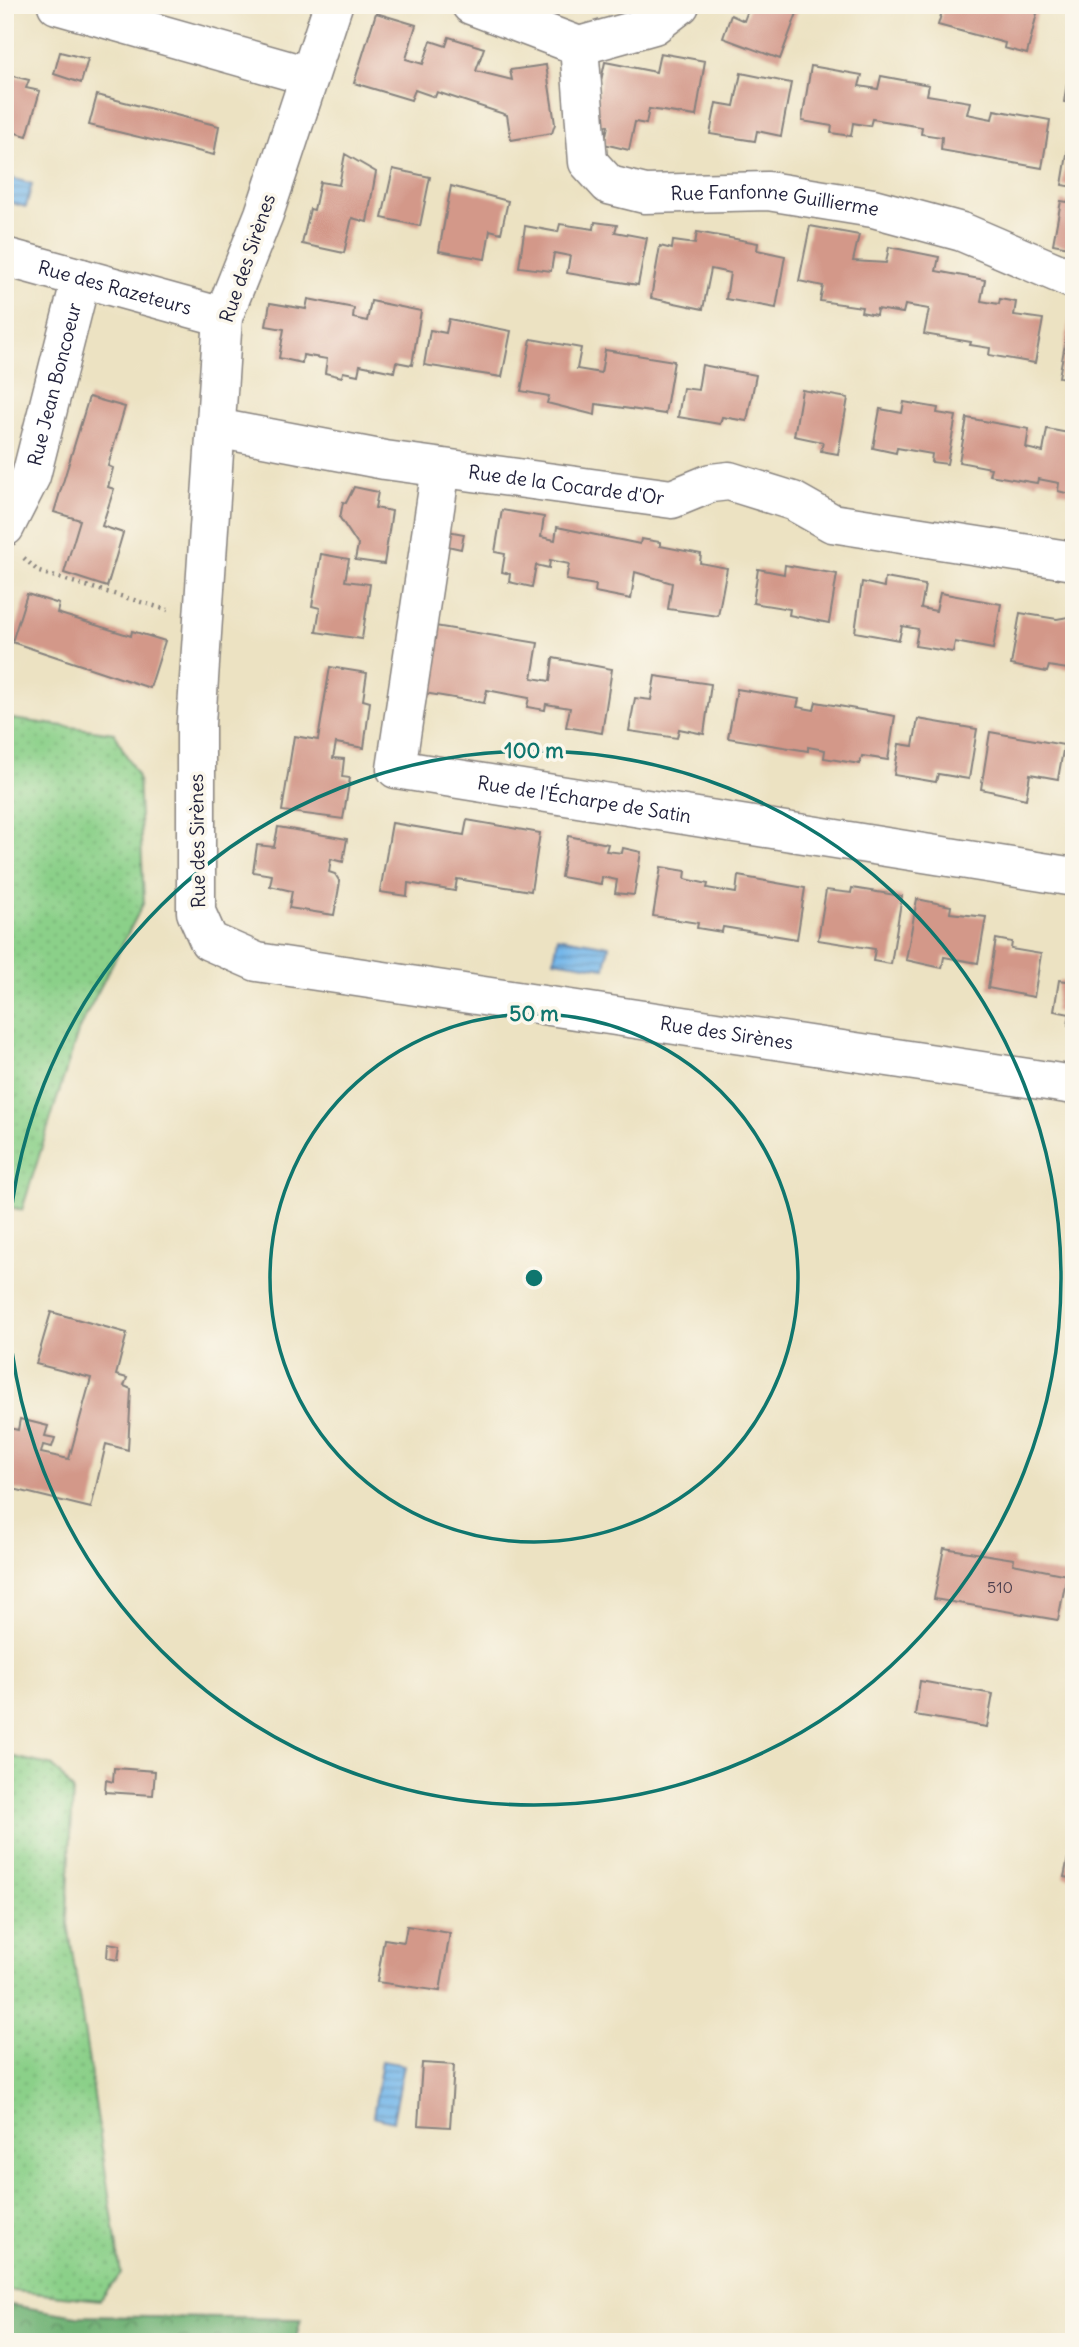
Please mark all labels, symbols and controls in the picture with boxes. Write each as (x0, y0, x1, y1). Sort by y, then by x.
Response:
street label: Rue Fanfonne Guillierme (670, 179, 882, 221)
street label: Rue des Sirènes (214, 191, 280, 325)
street label: Rue des Razeteurs (35, 255, 194, 320)
street label: Rue Jean Boncoeur (22, 300, 86, 468)
street label: Rue de la Cocarde d'Or (467, 459, 666, 510)
text: 100 m (504, 737, 564, 764)
street label: Rue de l'Écharpe de Satin (476, 770, 693, 828)
street label: Rue des Sirènes (184, 774, 210, 908)
text: 50 m (509, 1000, 559, 1027)
street label: Rue des Sirènes (658, 1011, 795, 1055)
centre of rings (522, 1266, 546, 1290)
house number: 510 (987, 1577, 1013, 1597)

